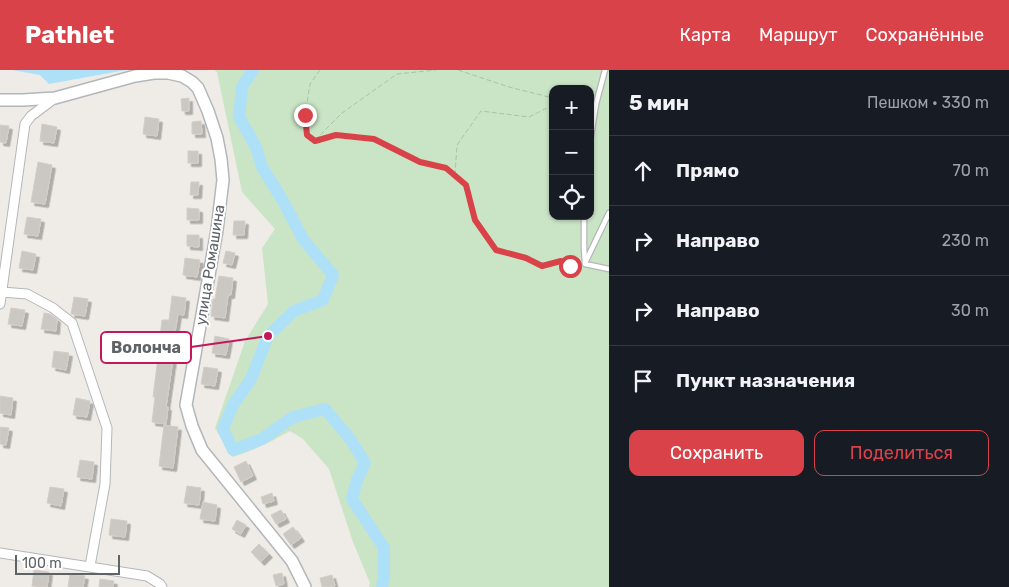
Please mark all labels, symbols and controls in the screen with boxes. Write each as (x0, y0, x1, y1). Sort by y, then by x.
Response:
text: Pathlet (25, 21, 114, 49)
text: Карта (680, 24, 731, 46)
text: Маршрут (759, 24, 838, 46)
text: Сохранённые (866, 24, 984, 46)
map controls (549, 85, 594, 220)
button: + (549, 85, 594, 130)
text: 5 мин (629, 90, 689, 115)
text: Пешком · 330 m (867, 93, 989, 112)
route end (294, 104, 317, 127)
button: − (549, 130, 594, 175)
icon: ahead (629, 157, 657, 185)
text: Прямо (676, 159, 739, 182)
text: 70 m (952, 161, 989, 180)
button: locate (549, 175, 594, 220)
street label: улица Ромашина (192, 203, 228, 327)
icon: right (629, 227, 657, 255)
text: Направо (676, 229, 760, 252)
text: 230 m (942, 231, 989, 250)
route start (559, 255, 582, 278)
icon: right (629, 297, 657, 325)
text: Направо (676, 299, 760, 322)
text: 30 m (951, 301, 989, 320)
callout: Волонча (101, 332, 191, 363)
text: Волонча (111, 338, 181, 357)
icon: arrive (629, 367, 657, 395)
text: Пункт назначения (676, 369, 855, 392)
button: Сохранить (629, 430, 804, 476)
button: Поделиться (814, 430, 989, 476)
scale bar (15, 552, 120, 575)
text: 100 m (22, 555, 62, 572)

